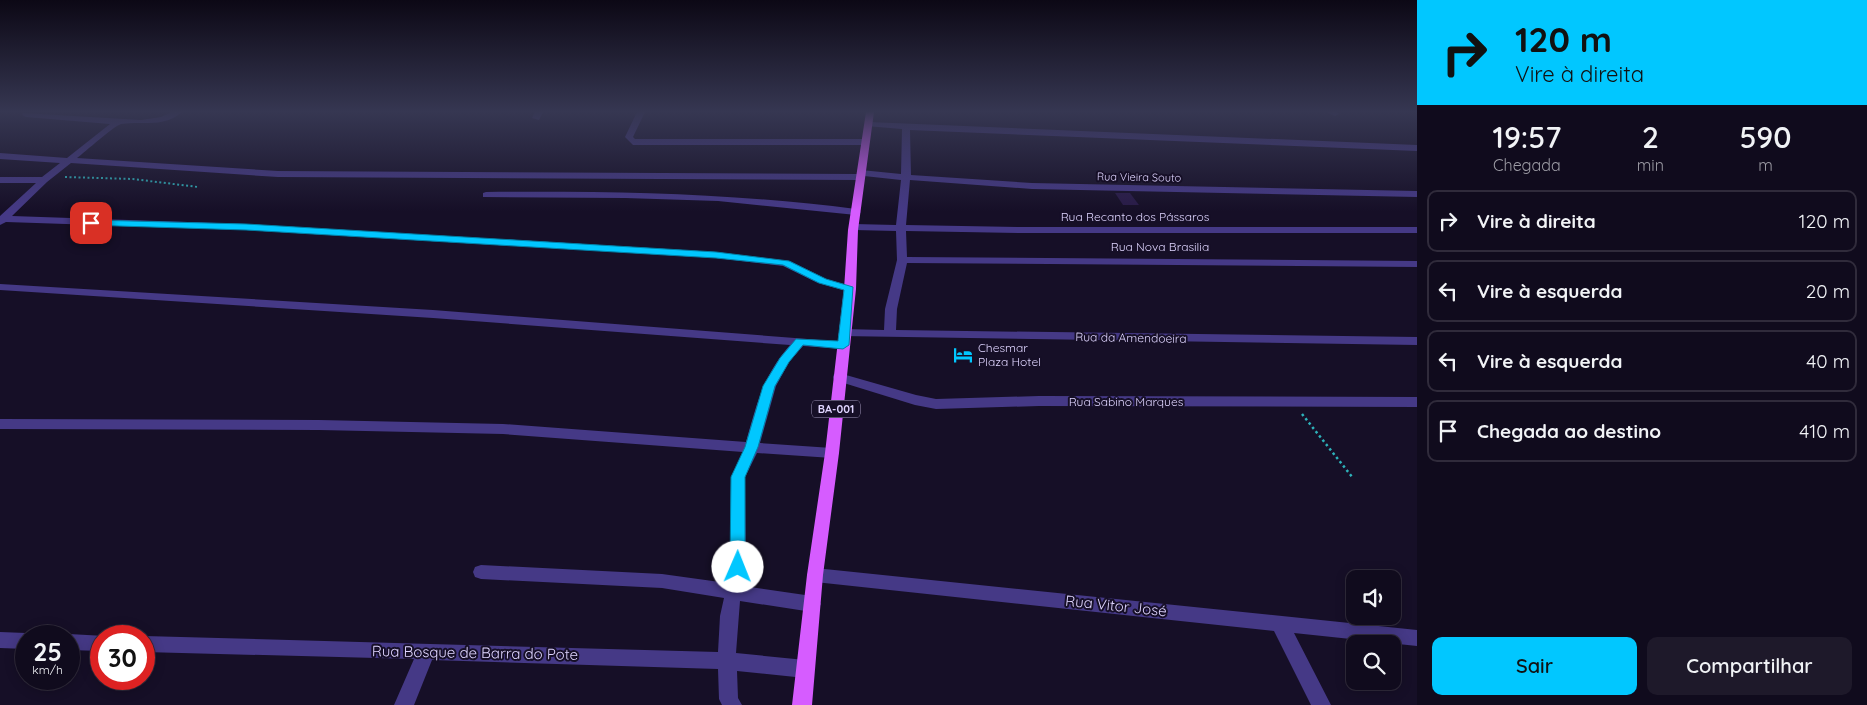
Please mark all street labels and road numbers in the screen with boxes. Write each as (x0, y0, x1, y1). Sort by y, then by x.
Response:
street label: Rua Vieira Souto (1097, 169, 1182, 185)
street label: Rua Recanto dos Pássaros (1061, 209, 1210, 224)
street label: Rua Nova Brasilia (1111, 239, 1209, 254)
street label: Rua da Amendoeira (1075, 329, 1187, 346)
street label: Rua Sabino Marques (1069, 394, 1184, 409)
road number: BA-001 (812, 400, 860, 418)
street label: Rua Vitor José (1064, 591, 1168, 620)
street label: Rua Bosque de Barra do Pote (372, 641, 578, 664)

